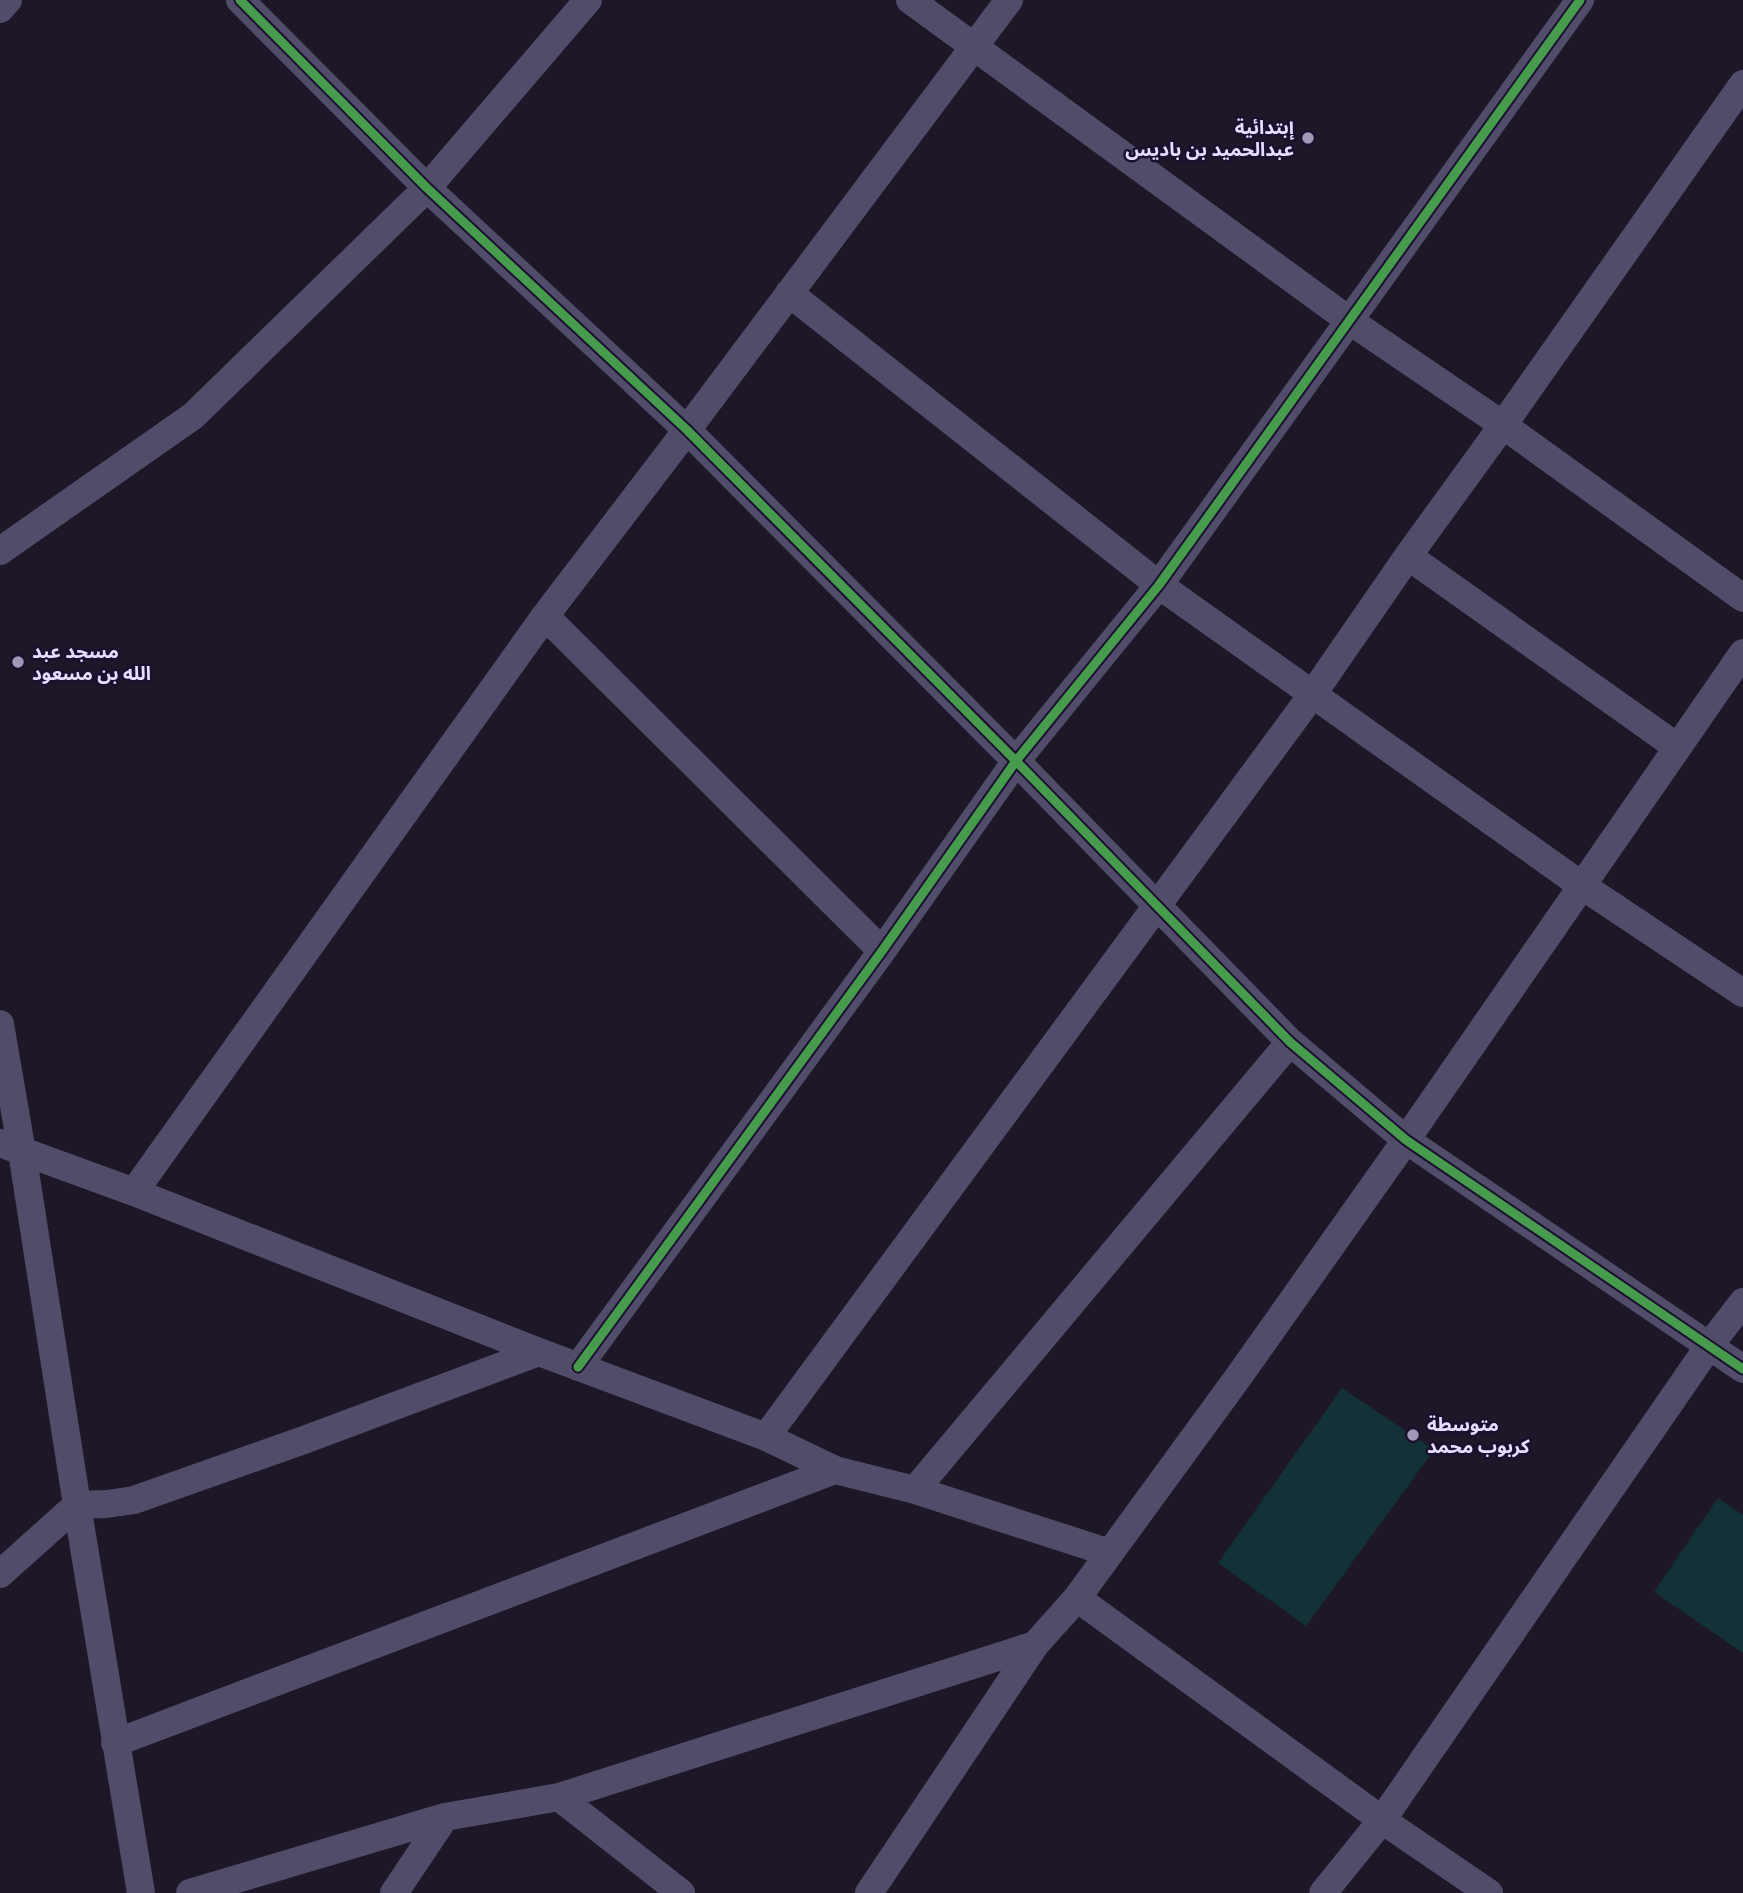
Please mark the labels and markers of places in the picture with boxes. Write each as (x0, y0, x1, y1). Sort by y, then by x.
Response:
place label: إبتدائية عبدالحميد بن باديس (1125, 116, 1294, 160)
marker: إبتدائية عبدالحميد بن باديس (1300, 130, 1316, 146)
place label: مسجد عبد الله بن مسعود (32, 640, 151, 684)
marker: مسجد عبد الله بن مسعود (10, 654, 26, 670)
place label: متوسطة كربوب محمد (1427, 1413, 1530, 1458)
marker: متوسطة كربوب محمد (1405, 1427, 1421, 1443)

